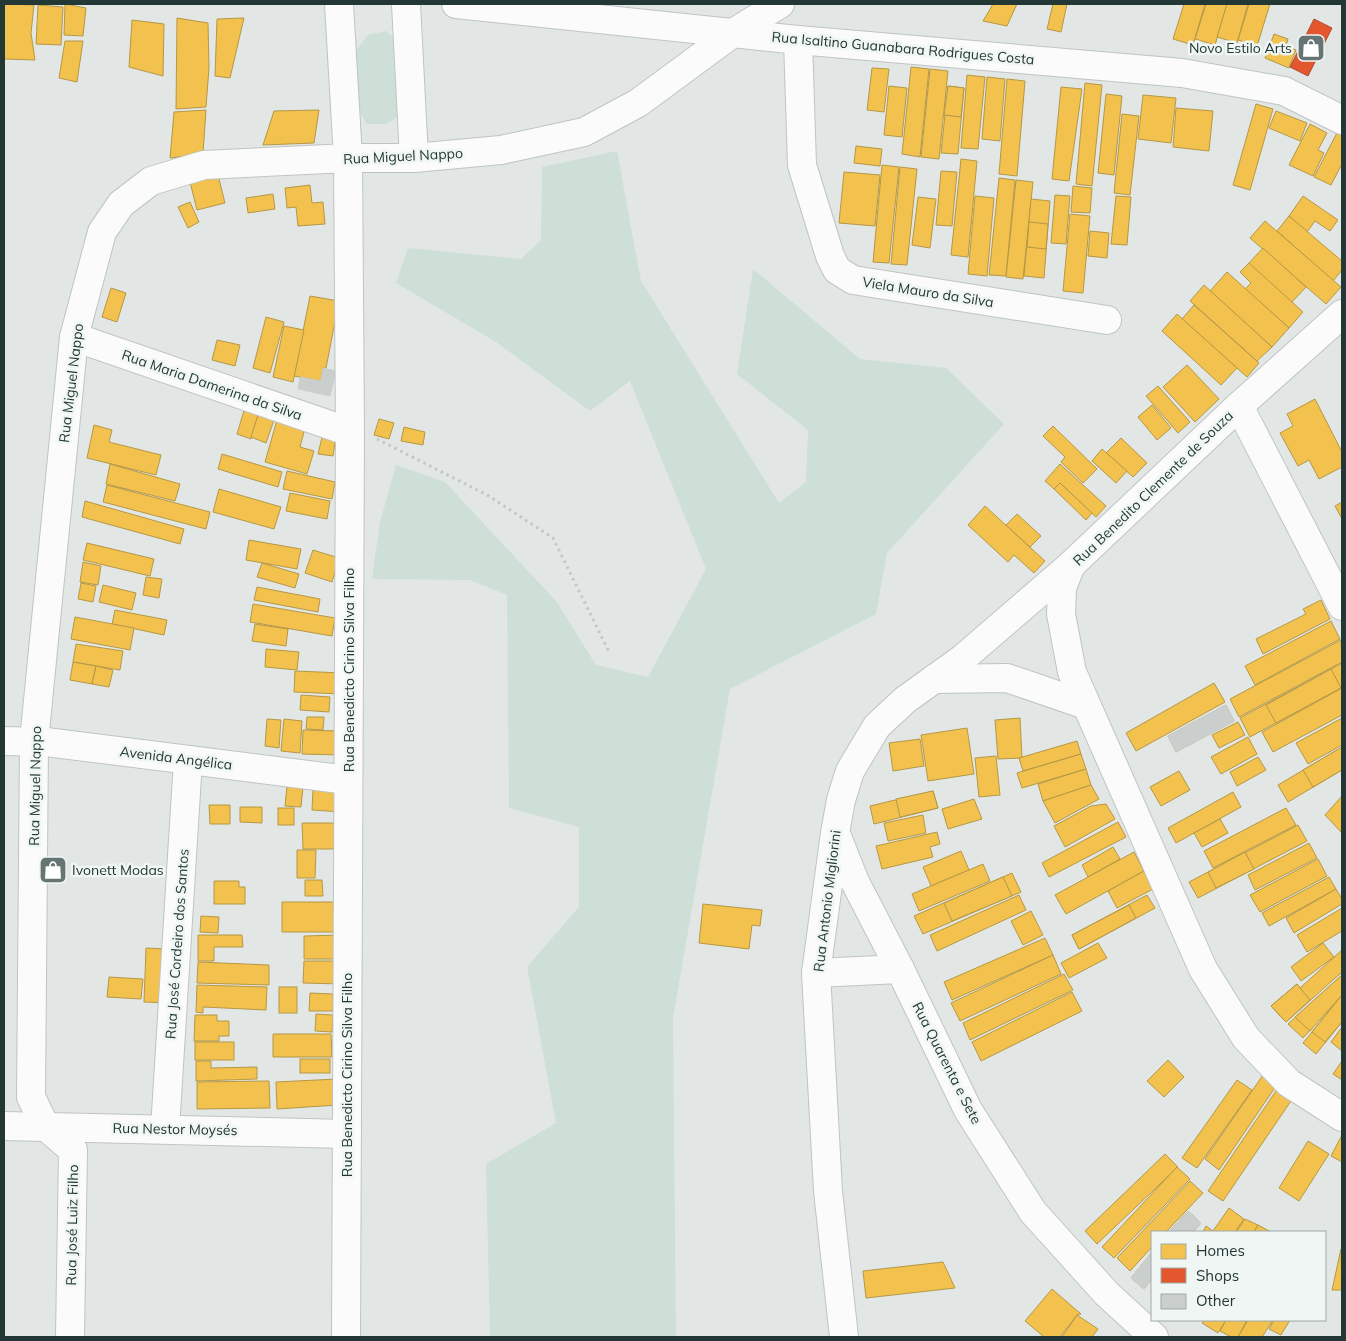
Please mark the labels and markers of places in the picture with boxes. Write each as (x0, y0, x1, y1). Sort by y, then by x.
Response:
shop icon: Novo Estilo Arts (1296, 33, 1326, 63)
place label: Novo Estilo Arts (1189, 39, 1292, 57)
shop icon: Ivonett Modas (38, 855, 68, 885)
place label: Ivonett Modas (72, 861, 164, 879)

